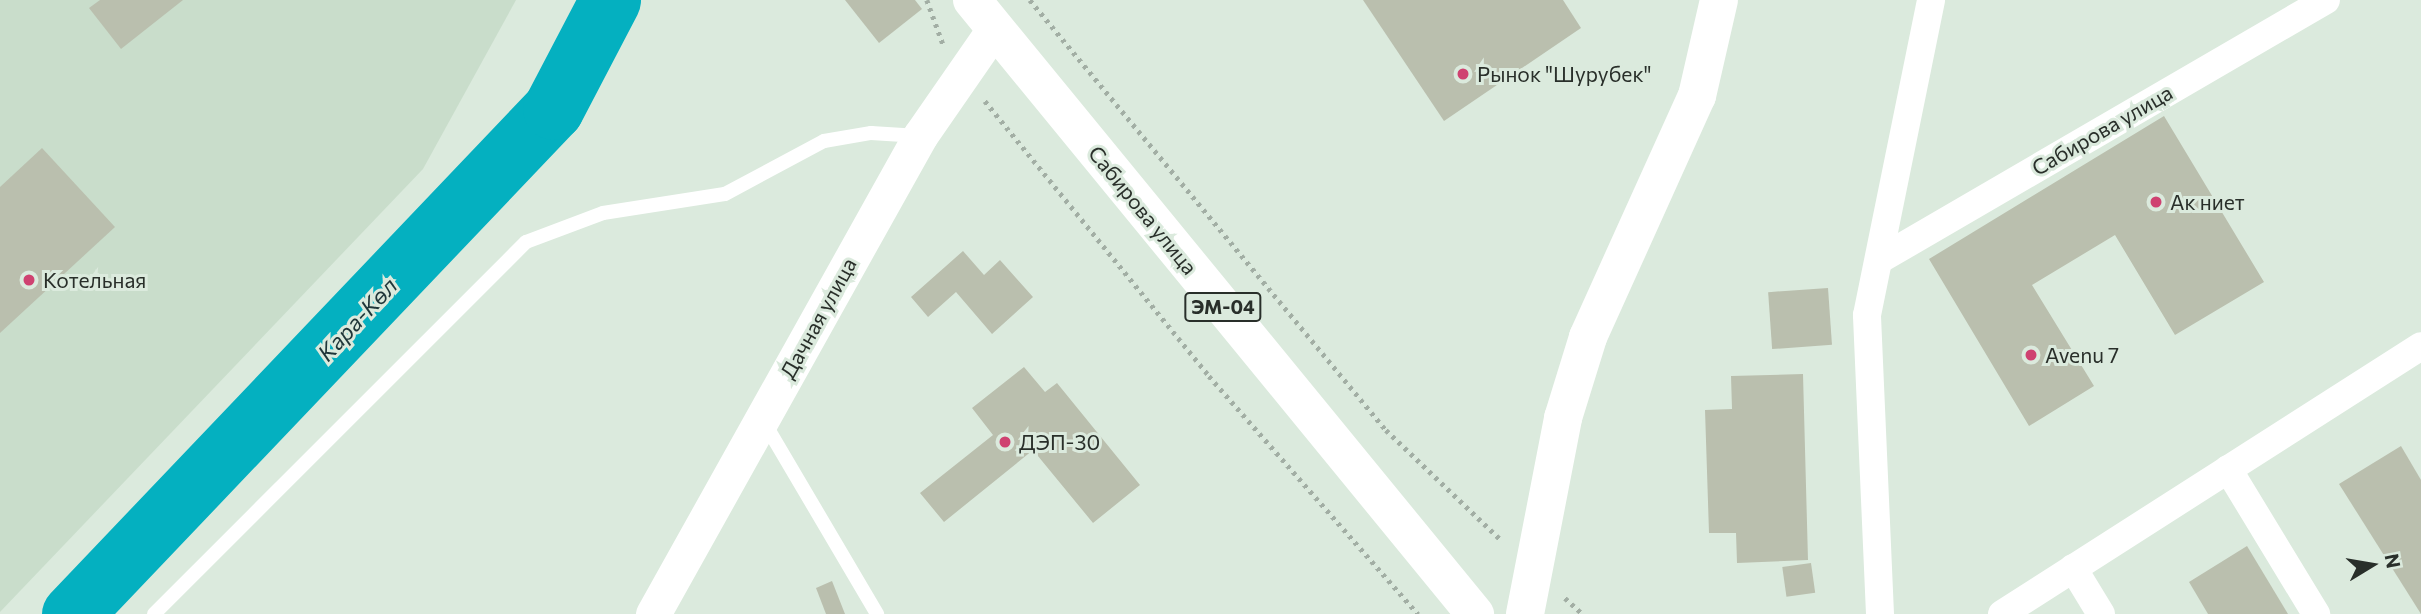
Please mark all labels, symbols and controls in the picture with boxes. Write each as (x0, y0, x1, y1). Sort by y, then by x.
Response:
place label: Рынок "Шурубек" (1477, 61, 1651, 87)
marker: Рынок "Шурубек" (1455, 66, 1471, 82)
street label: Сабирова улица (2027, 79, 2177, 181)
street label: Сабирова улица (1083, 141, 1203, 279)
place label: Ак ниет (2170, 189, 2245, 215)
marker: Ак ниет (2148, 194, 2164, 210)
street label: Дачная улица (775, 253, 861, 383)
place label: Котельная (43, 267, 146, 293)
marker: Котельная (21, 272, 37, 288)
water label: Кара-Көл (312, 272, 402, 366)
road number: ЭМ-04 (1183, 292, 1263, 322)
place label: Avenu 7 (2045, 342, 2119, 368)
marker: Avenu 7 (2023, 347, 2039, 363)
place label: ДЭП-30 (1019, 429, 1100, 455)
marker: ДЭП-30 (997, 434, 1013, 450)
north arrow (2337, 530, 2407, 600)
text: N (2380, 552, 2406, 570)

